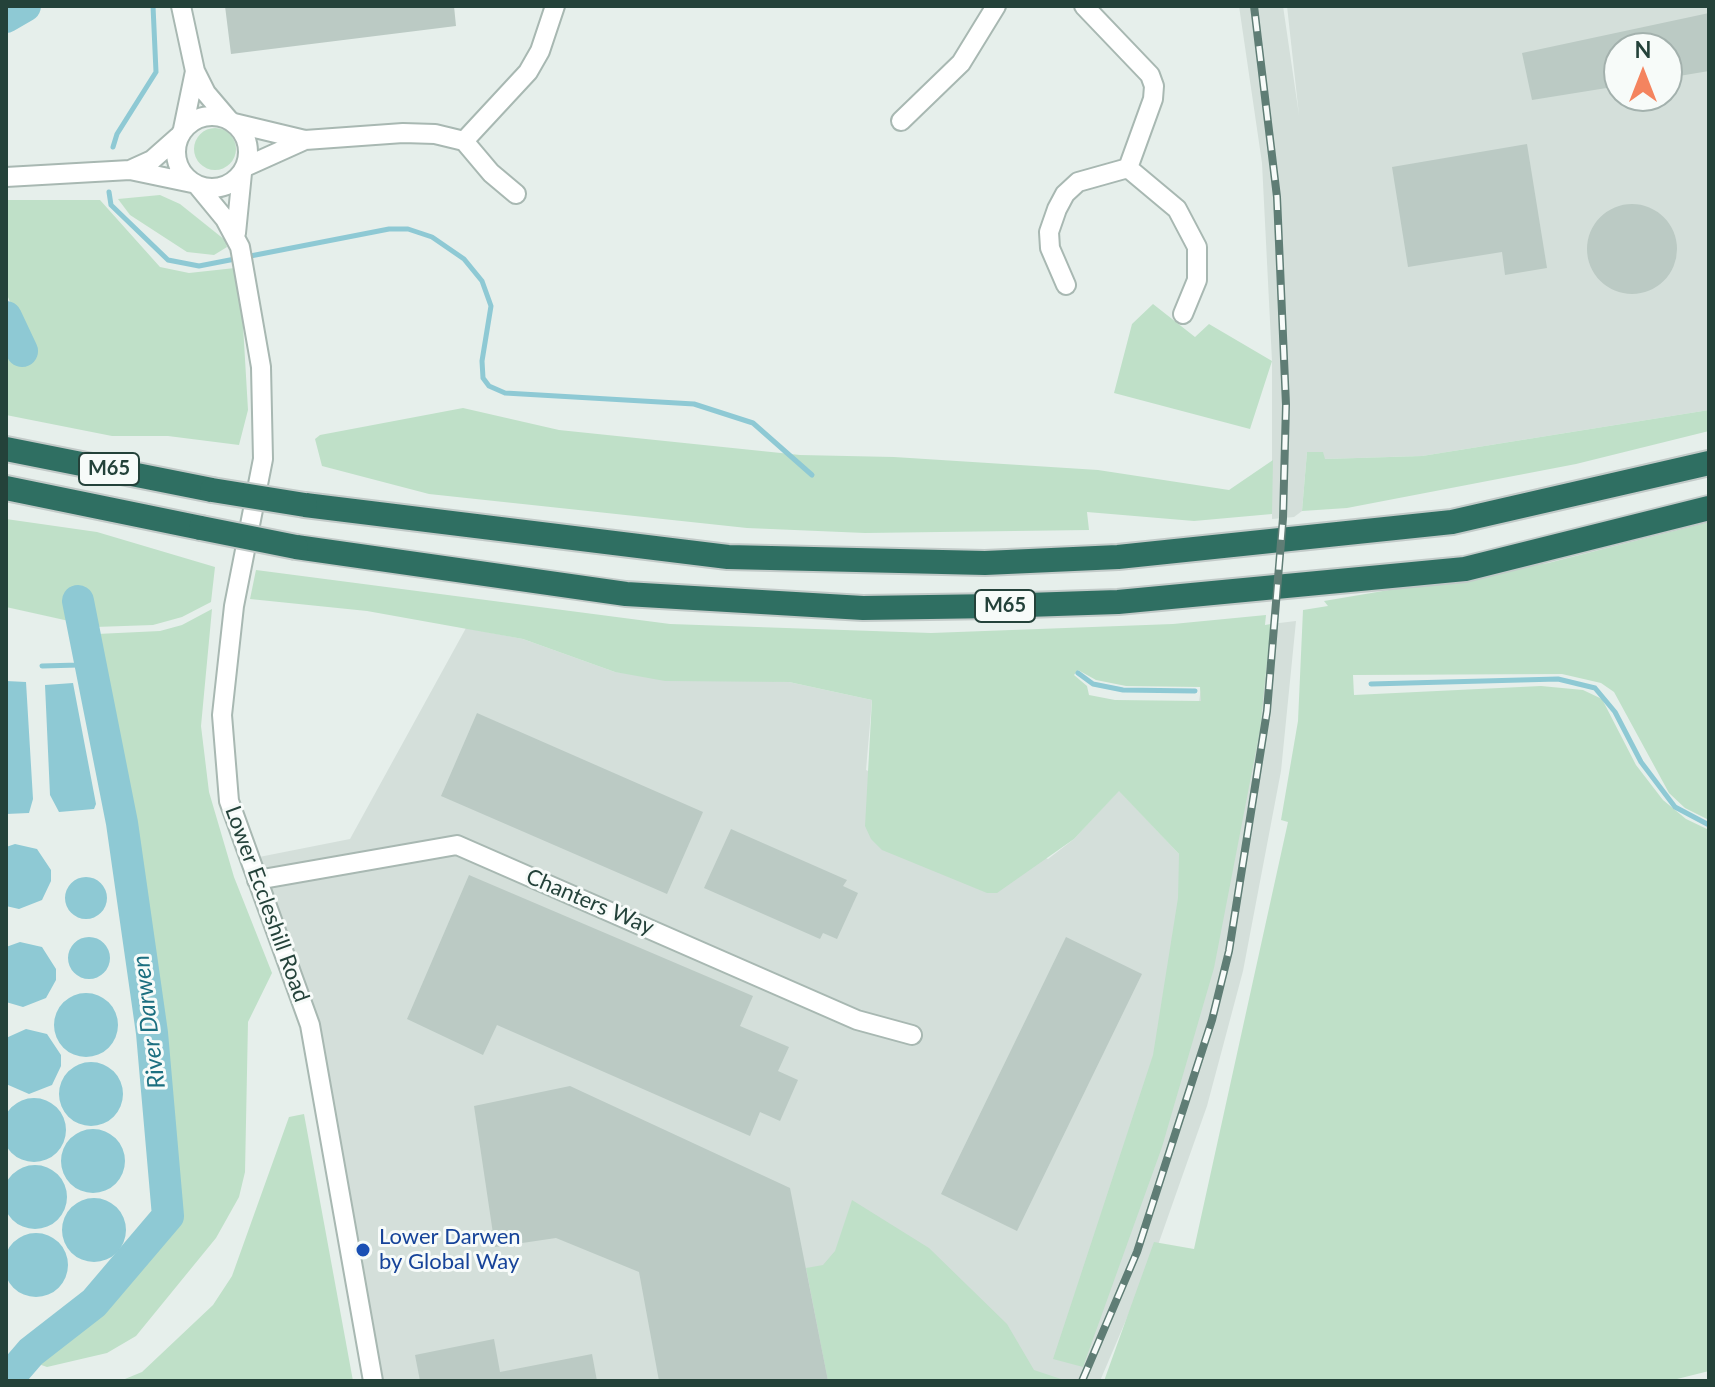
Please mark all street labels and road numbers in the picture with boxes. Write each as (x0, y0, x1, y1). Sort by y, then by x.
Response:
road number: M65 (79, 453, 139, 485)
road number: M65 (975, 590, 1035, 622)
street label: Lower Eccleshill Road (219, 802, 315, 1006)
street label: Chanters Way (522, 863, 658, 941)

